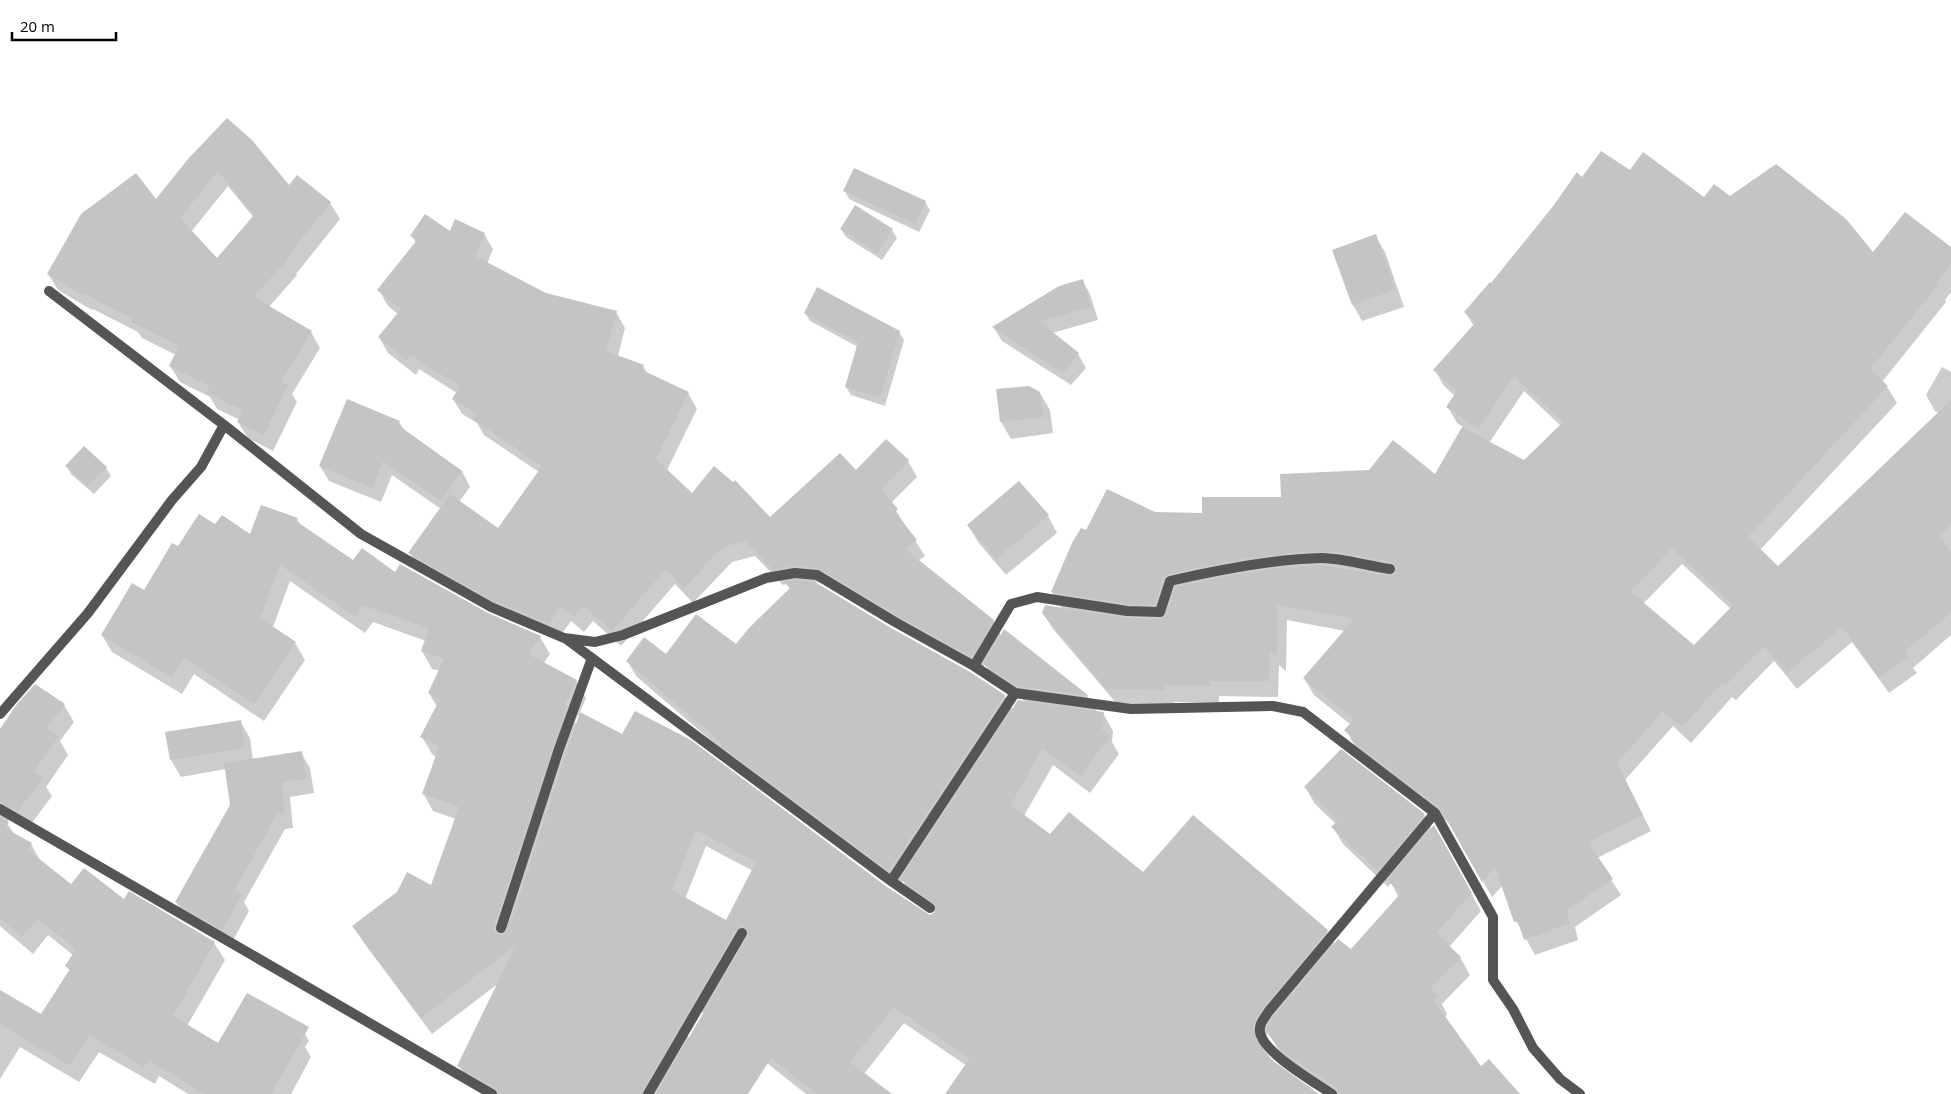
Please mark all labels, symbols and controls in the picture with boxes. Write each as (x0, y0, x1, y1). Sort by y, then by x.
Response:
scale bar (12, 10, 116, 42)
text: 20 m (20, 16, 55, 36)

